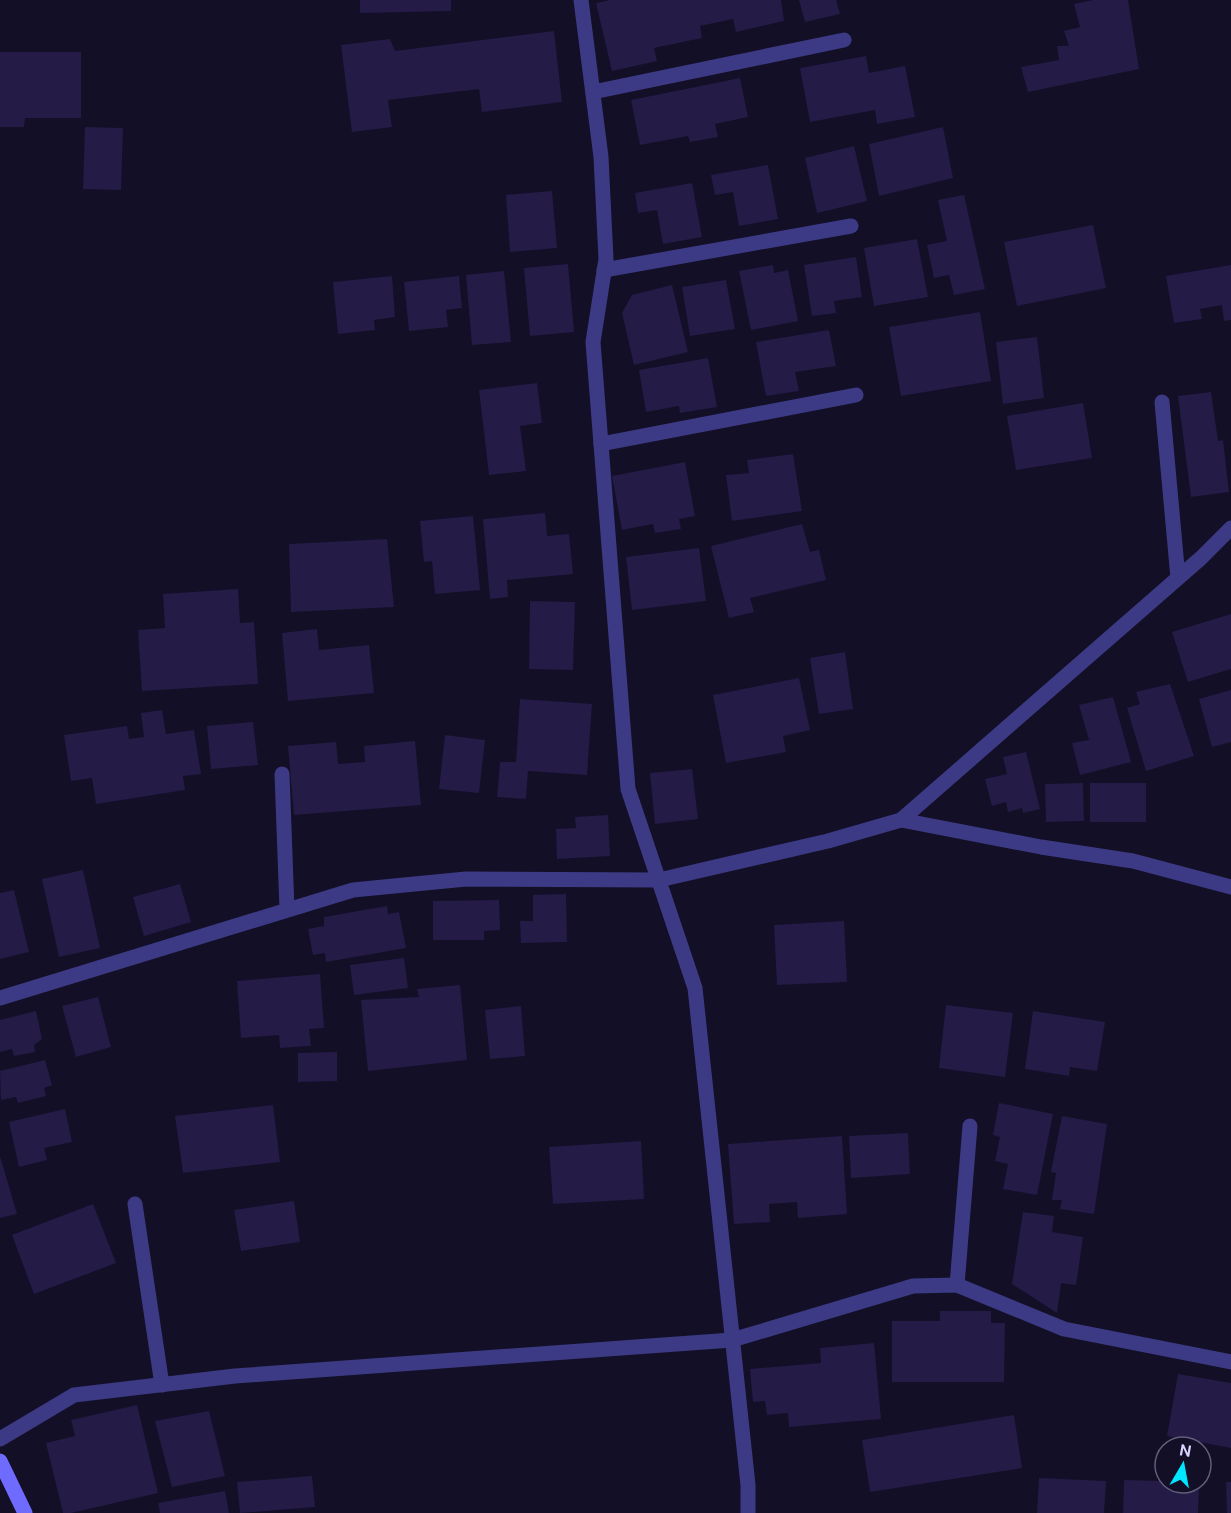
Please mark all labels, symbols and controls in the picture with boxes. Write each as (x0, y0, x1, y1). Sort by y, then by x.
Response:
north arrow (1153, 1435, 1213, 1495)
text: N (1178, 1439, 1193, 1462)

